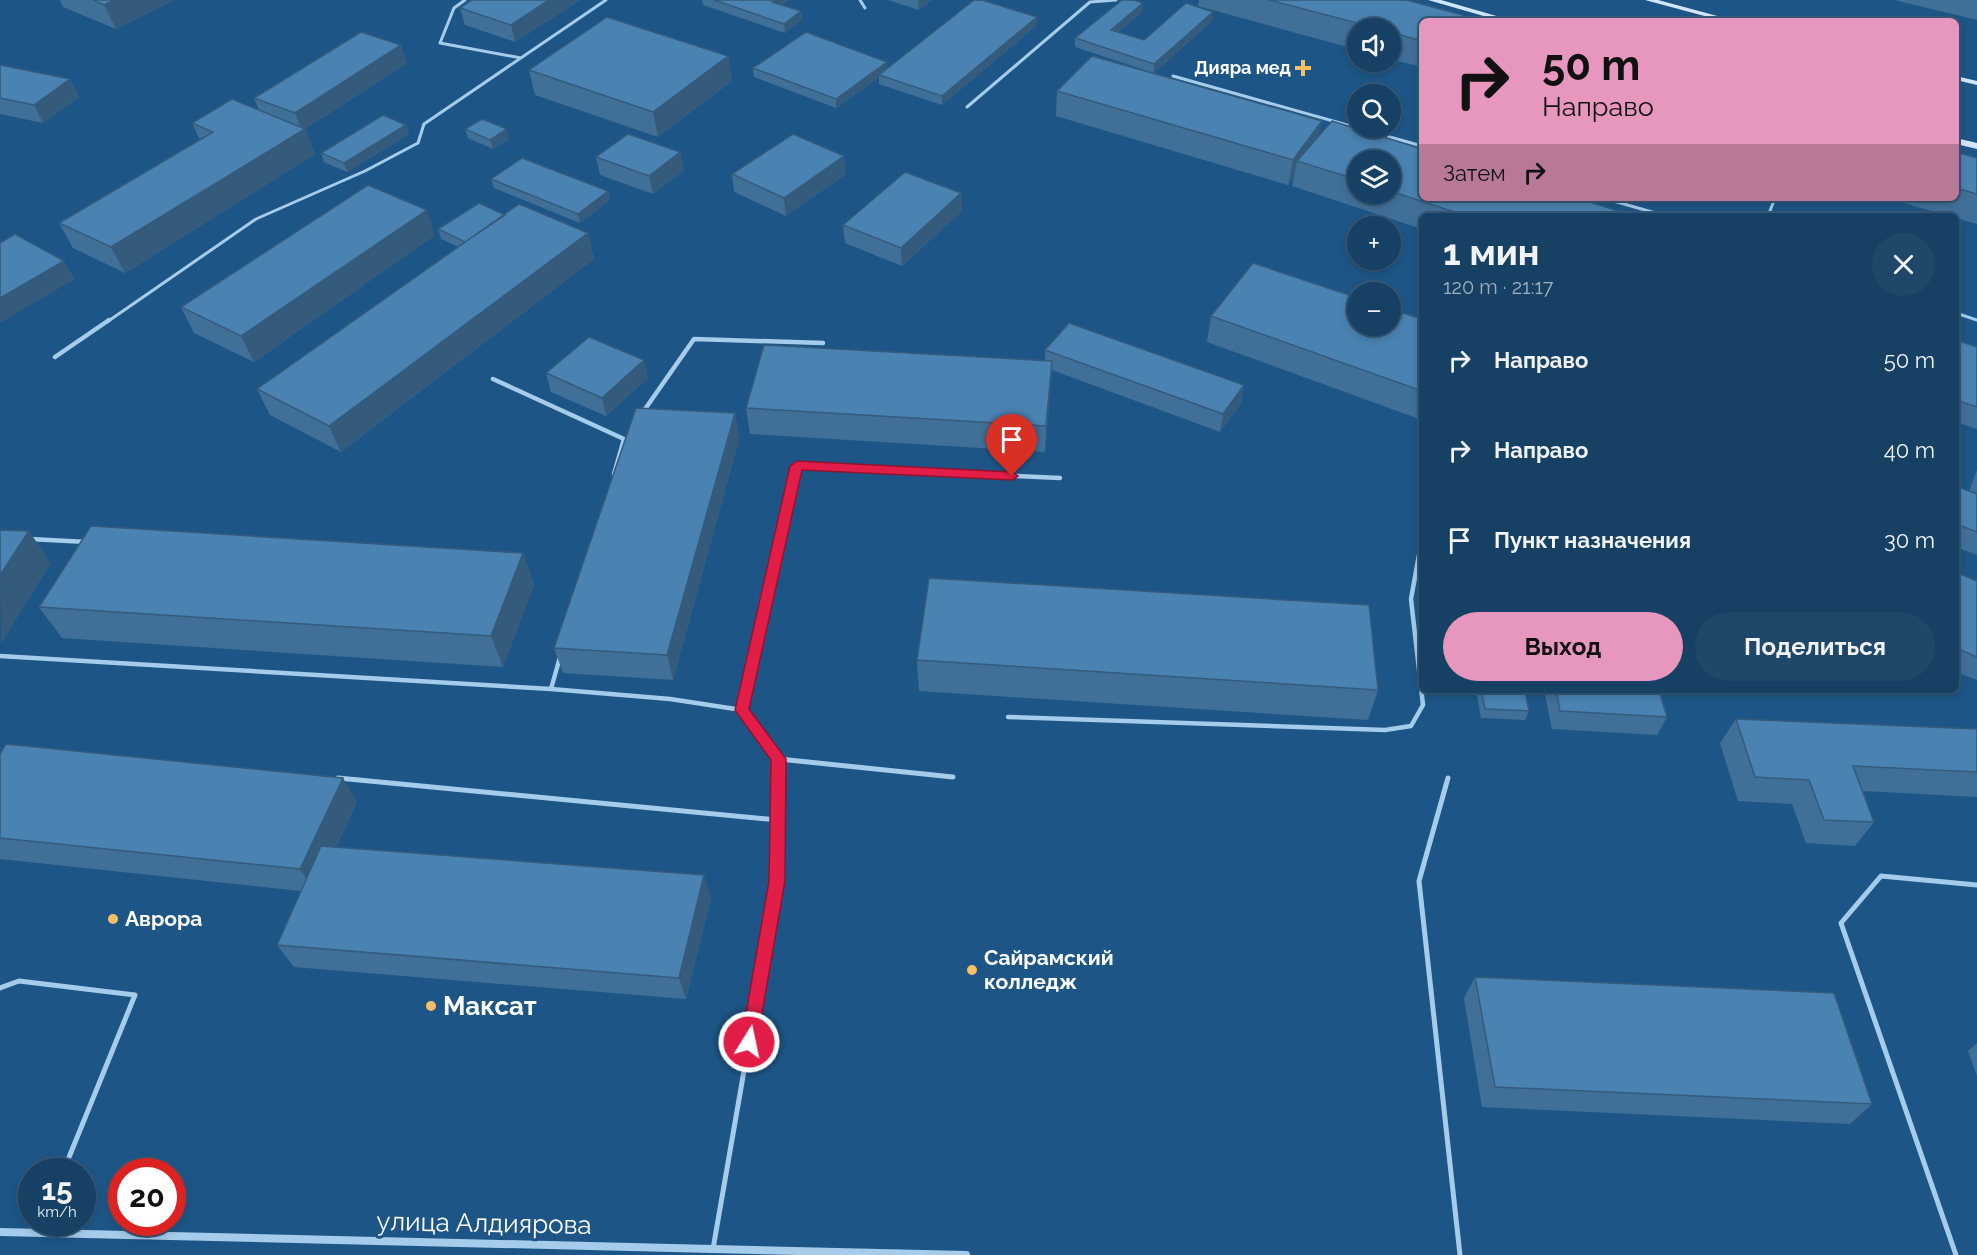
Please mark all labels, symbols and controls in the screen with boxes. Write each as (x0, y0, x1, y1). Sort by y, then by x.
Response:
map controls (1347, 18, 1401, 336)
button: sound (1347, 18, 1401, 72)
text: 50 m (1542, 41, 1640, 90)
icon: right (1443, 42, 1521, 120)
place label: Дияра мед (1194, 57, 1291, 78)
marker: Дияра мед (1296, 61, 1310, 75)
button: search (1347, 84, 1401, 138)
text: Направо (1542, 91, 1654, 122)
button: layers (1347, 150, 1401, 204)
icon: right (1518, 156, 1551, 189)
text: Затем (1443, 160, 1506, 186)
button: + (1347, 216, 1401, 270)
text: 1 мин (1443, 231, 1539, 273)
button: close (1872, 233, 1935, 296)
text: 120 m · 21:17 (1443, 275, 1554, 299)
button: − (1347, 282, 1401, 336)
icon: right (1443, 344, 1476, 377)
text: Направо (1494, 347, 1588, 373)
text: 50 m (1884, 347, 1935, 373)
pin (986, 414, 1037, 476)
icon: arrive (995, 423, 1028, 456)
icon: right (1443, 434, 1476, 467)
text: Направо (1494, 437, 1588, 463)
text: 40 m (1884, 437, 1935, 463)
icon: arrive (1443, 524, 1476, 557)
text: Пункт назначения (1494, 527, 1691, 553)
text: 30 m (1884, 527, 1935, 553)
button: Выход (1443, 612, 1683, 681)
button: Поделиться (1695, 612, 1935, 681)
place label: Аврора (125, 906, 202, 931)
marker: Аврора (106, 912, 120, 926)
place label: Сайрамский колледж (984, 945, 1114, 994)
marker: Сайрамский колледж (965, 963, 979, 977)
place label: Максат (443, 991, 537, 1021)
marker: Максат (424, 999, 438, 1013)
position arrow (717, 1010, 781, 1074)
speed limit sign: 20 (108, 1158, 186, 1236)
text: 15 (41, 1172, 73, 1207)
text: km/h (37, 1203, 77, 1221)
street label: улица Алдиярова (376, 1206, 592, 1240)

